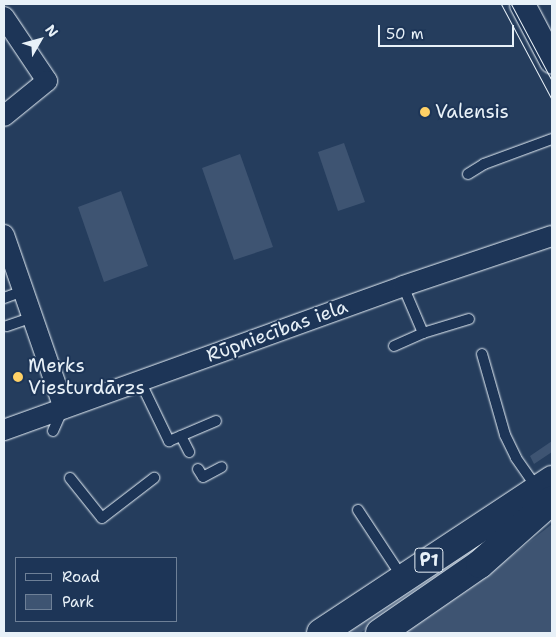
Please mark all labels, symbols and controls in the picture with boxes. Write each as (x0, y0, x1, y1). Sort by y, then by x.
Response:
north arrow (15, 15, 65, 65)
scale bar (381, 15, 517, 47)
text: N (41, 21, 62, 41)
text: 50 m (386, 24, 424, 44)
place label: Valensis (435, 101, 509, 123)
marker: Valensis (419, 106, 431, 118)
street label: Rūpniecības iela (203, 295, 351, 367)
place label: Merks Viesturdārzs (28, 355, 145, 399)
marker: Merks Viesturdārzs (12, 371, 24, 383)
road number: P1 (414, 544, 444, 576)
legend (15, 557, 178, 622)
text: Road (62, 567, 100, 587)
text: Park (62, 592, 94, 612)

